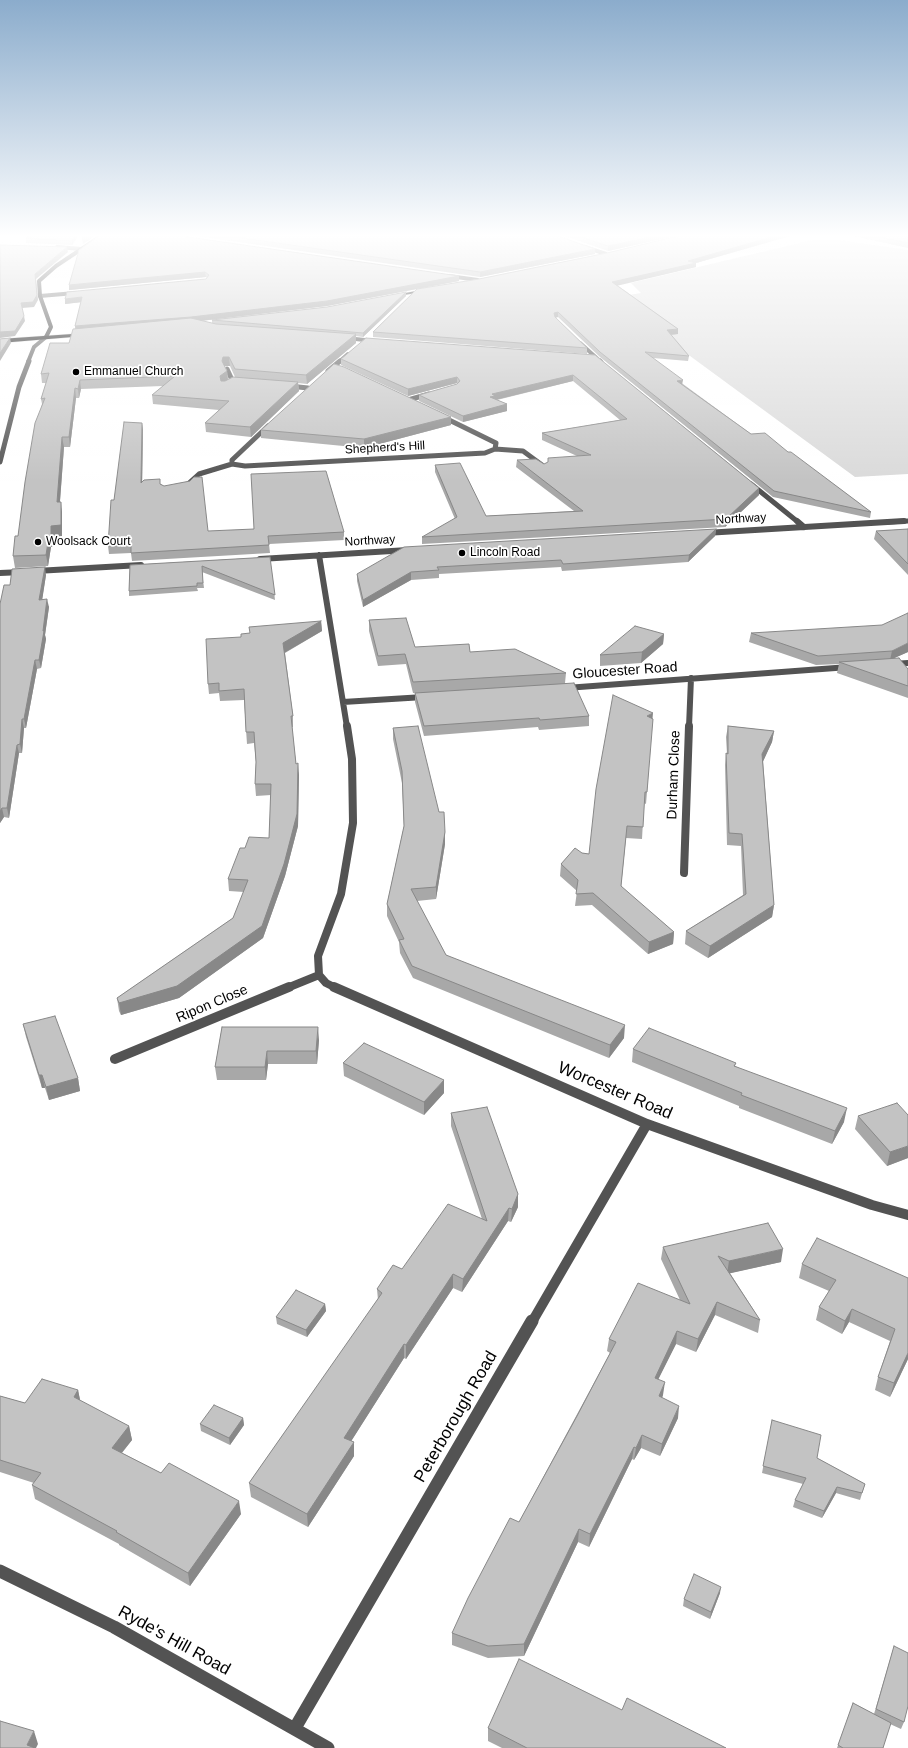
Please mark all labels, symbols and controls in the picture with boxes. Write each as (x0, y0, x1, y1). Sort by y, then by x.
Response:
place label: Emmanuel Church (84, 365, 183, 379)
marker: Emmanuel Church (71, 367, 81, 377)
street label: Shepherd's Hill (345, 439, 425, 457)
street label: Northway (715, 510, 767, 528)
street label: Northway (344, 532, 396, 550)
place label: Woolsack Court (46, 535, 130, 549)
marker: Woolsack Court (33, 537, 43, 547)
place label: Lincoln Road (470, 546, 540, 560)
marker: Lincoln Road (457, 548, 467, 558)
street label: Gloucester Road (572, 659, 678, 683)
street label: Durham Close (664, 730, 684, 820)
street label: Ripon Close (174, 981, 250, 1027)
street label: Worcester Road (555, 1058, 675, 1124)
street label: Peterborough Road (410, 1348, 502, 1486)
street label: Ryde's Hill Road (114, 1602, 234, 1680)

